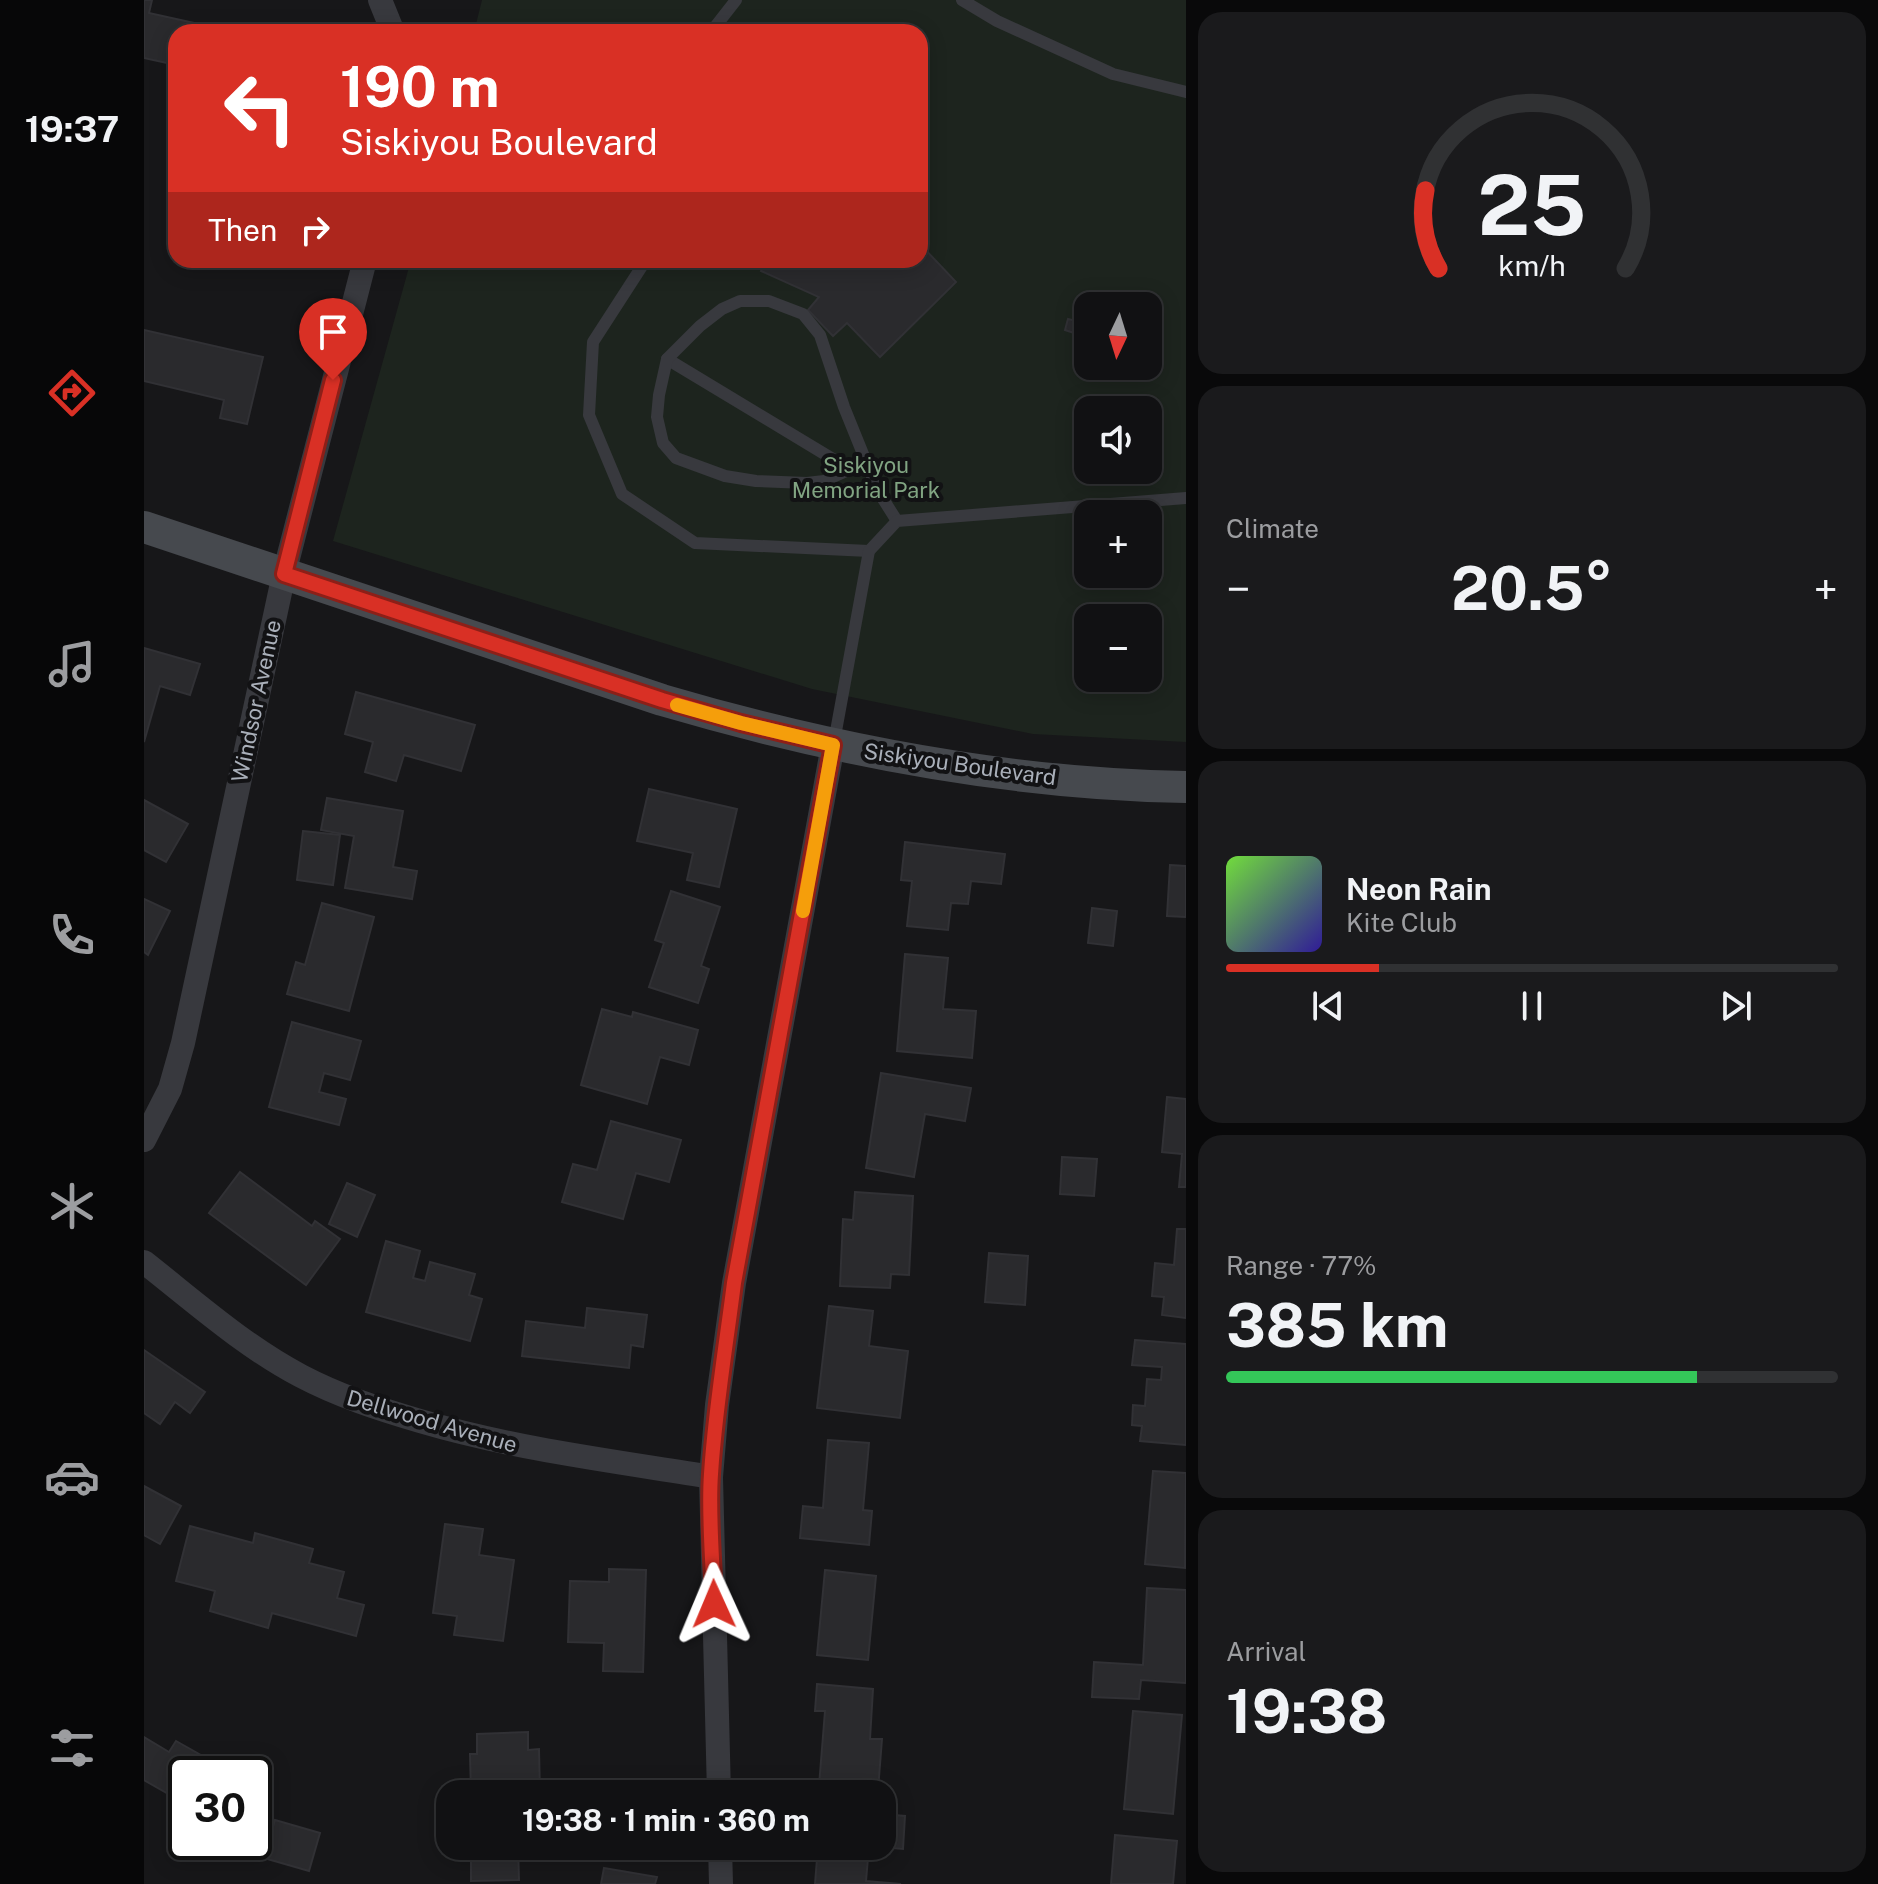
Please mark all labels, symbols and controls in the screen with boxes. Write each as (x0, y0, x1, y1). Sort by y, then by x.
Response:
text: 190 m (340, 54, 500, 120)
icon: left (208, 56, 312, 160)
text: 19:37 (25, 108, 119, 150)
text: Siskiyou Boulevard (340, 121, 658, 163)
text: 25 (1478, 156, 1586, 254)
icon: right (293, 208, 337, 252)
text: Then (208, 212, 277, 248)
text: km/h (1498, 249, 1566, 282)
north arrow (1074, 292, 1162, 380)
map controls (1074, 292, 1162, 692)
pin (299, 298, 367, 380)
icon: arrive (311, 310, 355, 354)
icon: directions (44, 365, 100, 421)
button: sound (1074, 396, 1162, 484)
park label: Siskiyou Memorial Park (792, 452, 940, 503)
button: + (1074, 500, 1162, 588)
text: Climate (1226, 513, 1319, 544)
text: 20.5° (1451, 553, 1613, 624)
text: − (1226, 563, 1250, 615)
text: + (1814, 563, 1838, 615)
button: − (1074, 604, 1162, 692)
street label: Windsor Avenue (226, 617, 286, 785)
icon: music (44, 636, 100, 692)
street label: Siskiyou Boulevard (862, 738, 1058, 790)
text: Neon Rain (1346, 871, 1492, 907)
icon: phone (44, 907, 100, 963)
text: Kite Club (1346, 907, 1457, 938)
icon: previous (1306, 984, 1350, 1028)
icon: pause (1510, 984, 1554, 1028)
icon: next (1714, 984, 1758, 1028)
icon: climate (44, 1178, 100, 1234)
text: Range · 77% (1226, 1250, 1377, 1281)
text: 385 km (1226, 1290, 1449, 1361)
street label: Dellwood Avenue (344, 1384, 520, 1458)
icon: car (44, 1449, 100, 1505)
position arrow (672, 1562, 756, 1646)
text: Arrival (1226, 1636, 1306, 1667)
text: 19:38 (1226, 1676, 1387, 1747)
icon: filters (44, 1720, 100, 1776)
speed limit sign: 30 (168, 1756, 272, 1860)
text: 19:38 · 1 min · 360 m (522, 1802, 810, 1838)

